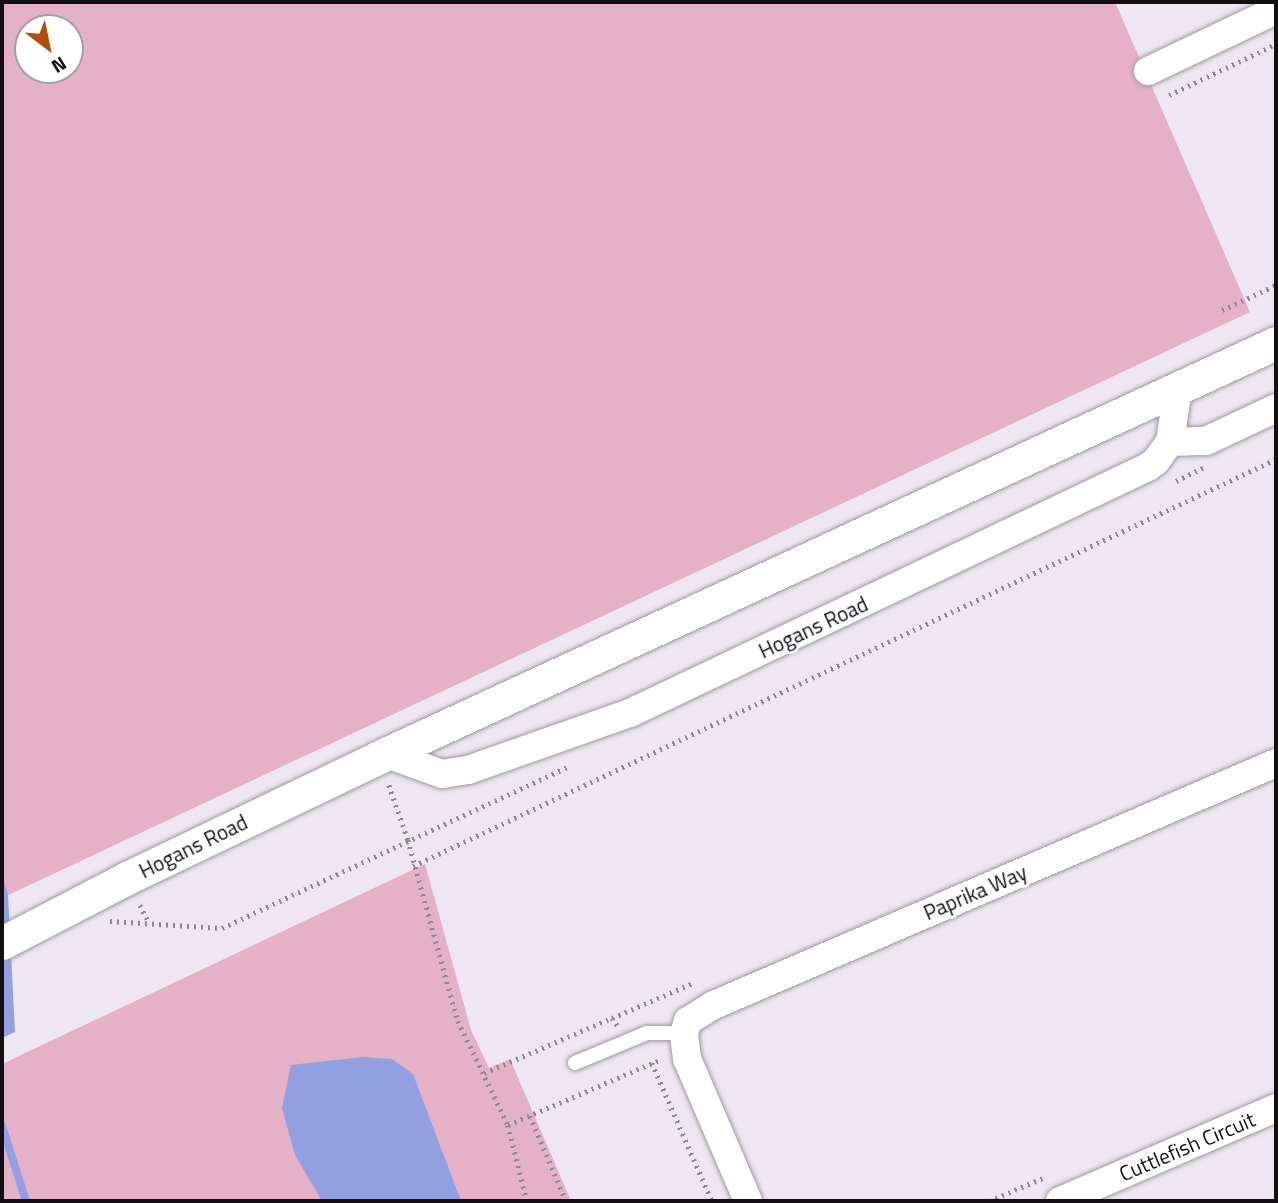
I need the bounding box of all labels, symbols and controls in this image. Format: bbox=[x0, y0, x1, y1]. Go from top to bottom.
north arrow bbox=[14, 14, 84, 84]
text: N bbox=[46, 50, 73, 81]
street label: Hogans Road bbox=[754, 591, 872, 663]
street label: Hogans Road bbox=[135, 809, 251, 883]
street label: Paprika Way bbox=[920, 859, 1030, 925]
street label: Cuttlefish Circuit bbox=[1115, 1106, 1259, 1186]

